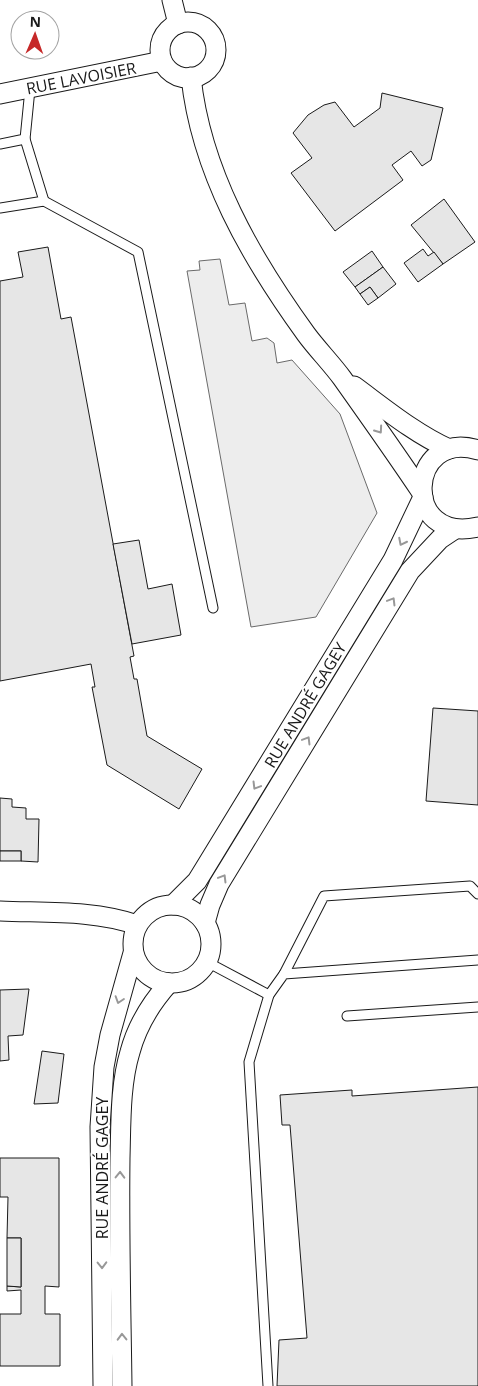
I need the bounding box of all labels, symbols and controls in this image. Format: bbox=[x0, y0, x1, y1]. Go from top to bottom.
north arrow bbox=[10, 10, 60, 60]
text: N bbox=[29, 12, 41, 31]
street label: RUE LAVOISIER bbox=[24, 57, 138, 99]
one-way arrow bbox=[373, 424, 382, 434]
one-way arrow bbox=[398, 536, 408, 545]
one-way arrow bbox=[386, 597, 396, 606]
street label: RUE ANDRÉ GAGEY bbox=[259, 638, 351, 772]
one-way arrow bbox=[301, 736, 311, 745]
one-way arrow bbox=[252, 780, 262, 789]
one-way arrow bbox=[216, 875, 226, 884]
one-way arrow bbox=[115, 995, 125, 1004]
street label: RUE ANDRÉ GAGEY bbox=[91, 1097, 113, 1239]
one-way arrow bbox=[115, 1171, 125, 1178]
one-way arrow bbox=[96, 1262, 107, 1270]
one-way arrow bbox=[117, 1333, 127, 1341]

